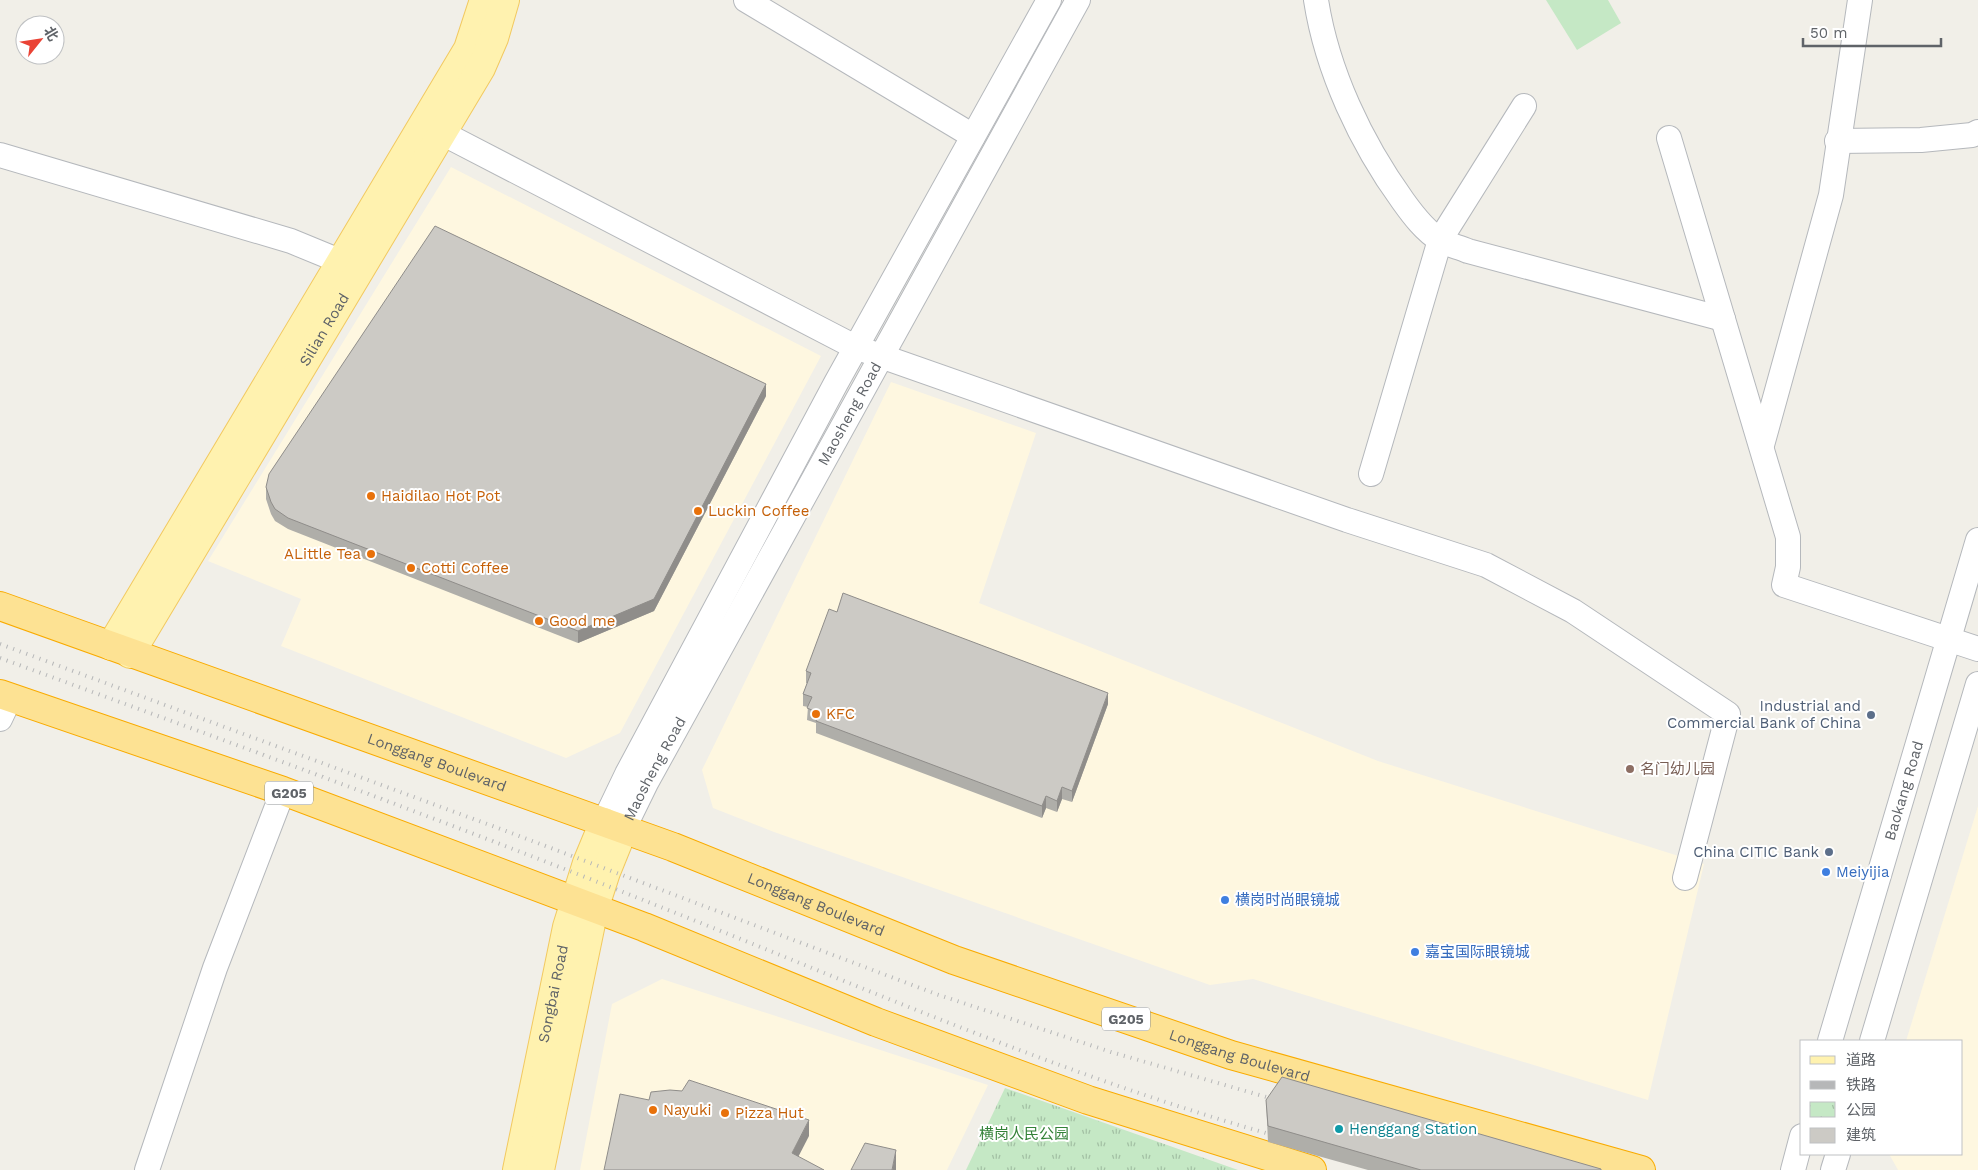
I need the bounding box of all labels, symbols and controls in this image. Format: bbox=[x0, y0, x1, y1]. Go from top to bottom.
north arrow bbox=[15, 15, 65, 65]
scale bar bbox=[1803, 15, 1940, 47]
text: 北 bbox=[41, 23, 62, 44]
text: 50 m bbox=[1810, 24, 1847, 42]
street label: Silian Road bbox=[296, 290, 353, 369]
street label: Maosheng Road bbox=[814, 359, 885, 469]
place label: Haidilao Hot Pot bbox=[381, 487, 501, 505]
marker: Haidilao Hot Pot bbox=[365, 490, 377, 502]
place label: Luckin Coffee bbox=[708, 502, 809, 520]
marker: Luckin Coffee bbox=[692, 505, 704, 517]
place label: ALittle Tea bbox=[284, 545, 362, 563]
marker: ALittle Tea bbox=[365, 548, 377, 560]
place label: Cotti Coffee bbox=[421, 559, 509, 577]
marker: Cotti Coffee bbox=[405, 562, 417, 574]
place label: Good me bbox=[549, 612, 615, 630]
marker: Good me bbox=[533, 615, 545, 627]
place label: Industrial and Commercial Bank of China bbox=[1667, 697, 1862, 732]
place label: KFC bbox=[826, 705, 855, 723]
marker: KFC bbox=[810, 708, 822, 720]
marker: Industrial and Commercial Bank of China bbox=[1865, 709, 1877, 721]
street label: Maosheng Road bbox=[620, 714, 690, 824]
street label: Longgang Boulevard bbox=[365, 729, 509, 796]
street label: Baokang Road bbox=[1881, 739, 1927, 843]
place label: 名门幼儿园 bbox=[1640, 760, 1715, 778]
marker: 名门幼儿园 bbox=[1624, 763, 1636, 775]
road number: G205 bbox=[265, 781, 313, 804]
place label: China CITIC Bank bbox=[1693, 843, 1819, 861]
marker: China CITIC Bank bbox=[1823, 846, 1835, 858]
place label: Meiyijia bbox=[1836, 863, 1890, 881]
marker: Meiyijia bbox=[1820, 866, 1832, 878]
street label: Longgang Boulevard bbox=[745, 869, 887, 940]
place label: 横岗时尚眼镜城 bbox=[1235, 891, 1340, 909]
marker: 横岗时尚眼镜城 bbox=[1219, 894, 1231, 906]
street label: Songbai Road bbox=[534, 943, 572, 1044]
place label: 嘉宝国际眼镜城 bbox=[1425, 943, 1530, 961]
marker: 嘉宝国际眼镜城 bbox=[1409, 946, 1421, 958]
road number: G205 bbox=[1102, 1008, 1150, 1030]
street label: Longgang Boulevard bbox=[1167, 1025, 1312, 1086]
legend bbox=[1800, 1040, 1963, 1155]
text: 道路 bbox=[1846, 1051, 1876, 1069]
text: 铁路 bbox=[1846, 1076, 1876, 1094]
place label: Nayuki bbox=[663, 1101, 711, 1119]
text: 公园 bbox=[1846, 1101, 1876, 1119]
marker: Nayuki bbox=[647, 1104, 659, 1116]
place label: Pizza Hut bbox=[735, 1104, 805, 1122]
marker: Pizza Hut bbox=[719, 1107, 731, 1119]
place label: Henggang Station bbox=[1349, 1120, 1477, 1138]
marker: Henggang Station bbox=[1333, 1123, 1345, 1135]
park label: 横岗人民公园 bbox=[979, 1125, 1069, 1143]
text: 建筑 bbox=[1846, 1126, 1876, 1144]

